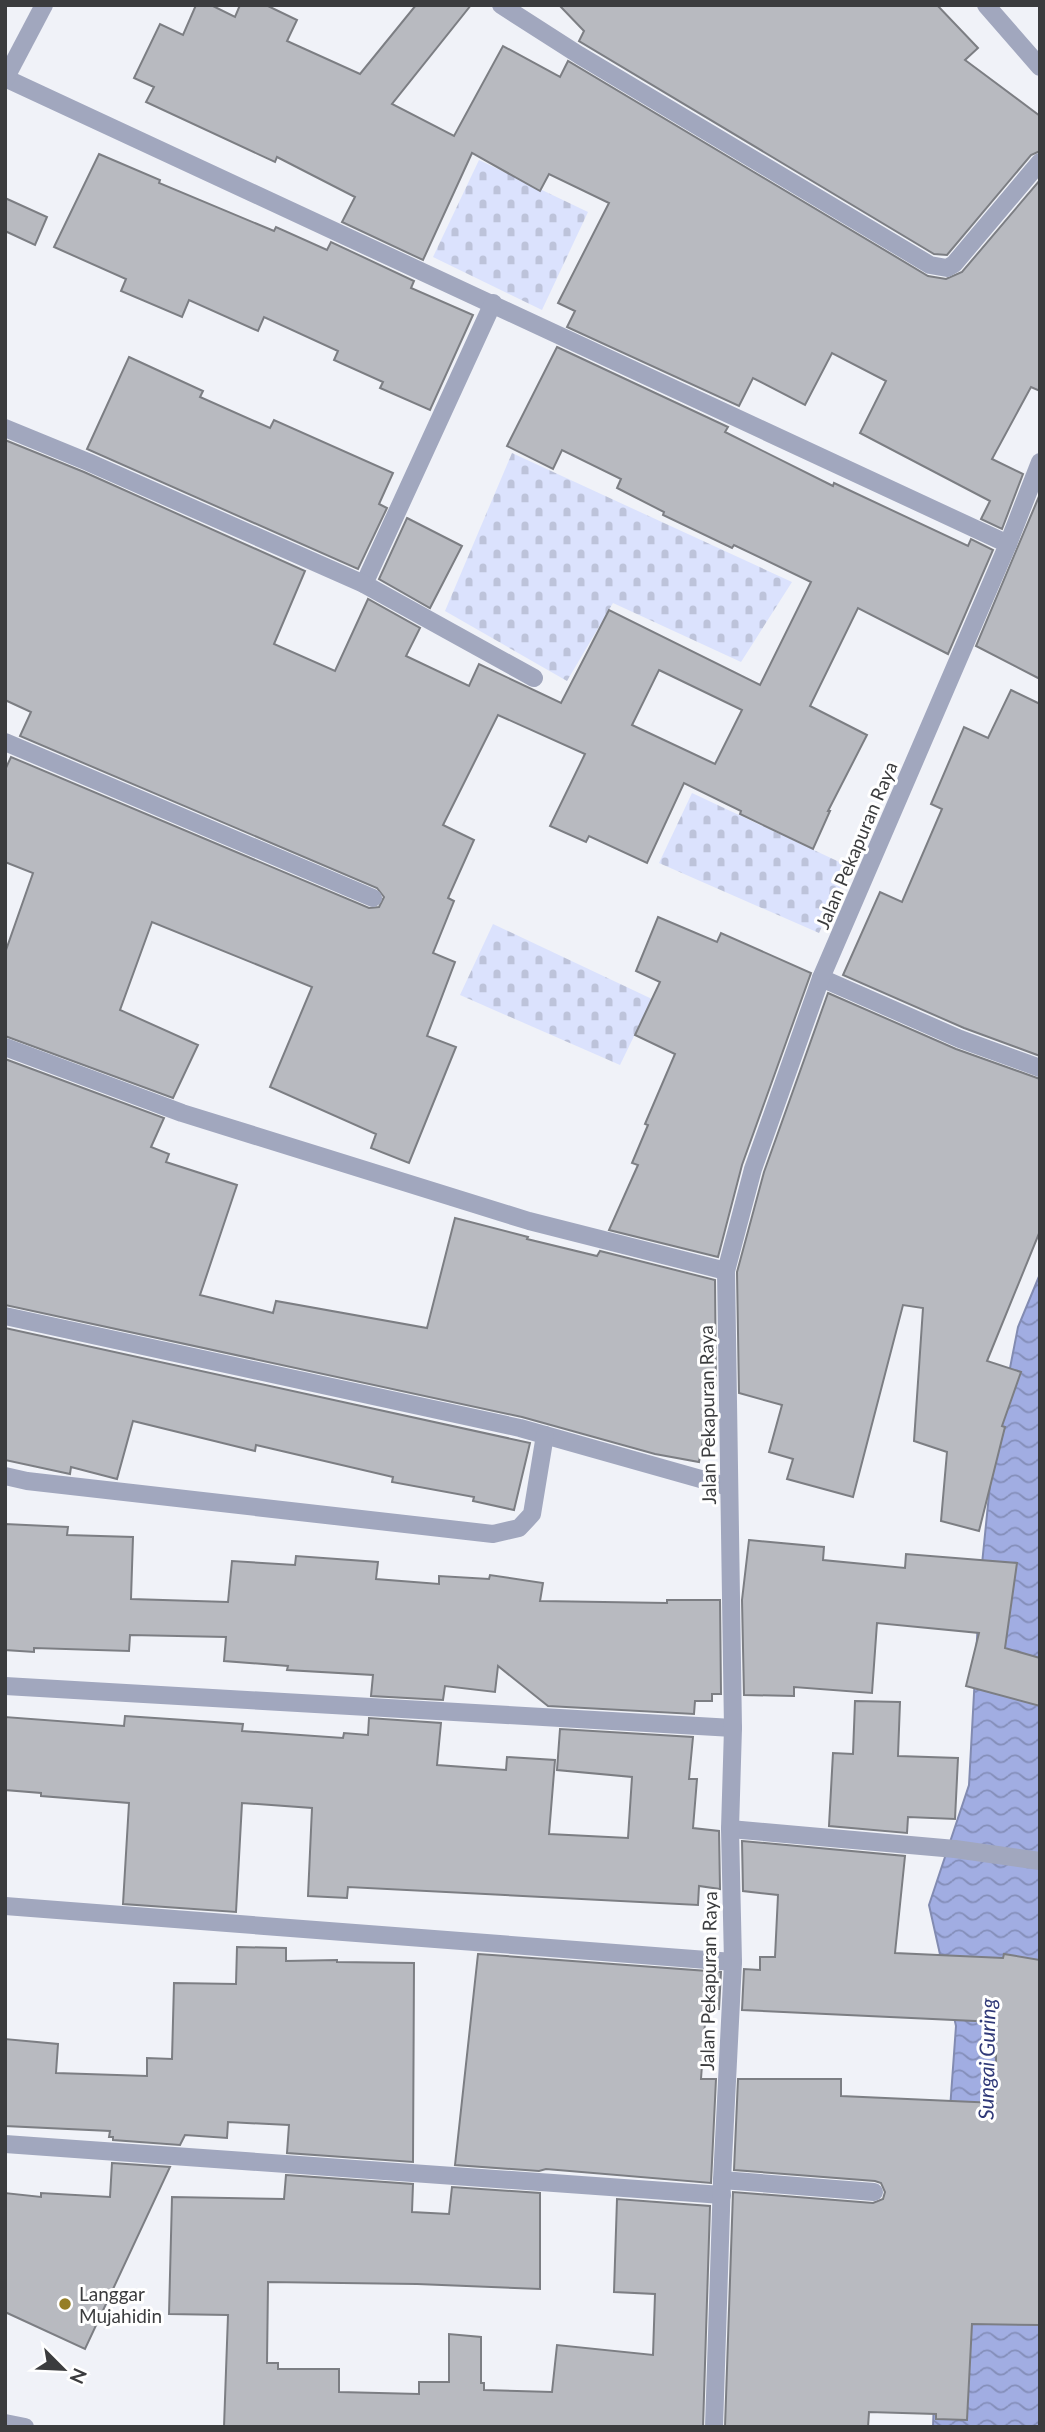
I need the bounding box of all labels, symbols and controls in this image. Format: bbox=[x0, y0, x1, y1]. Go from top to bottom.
street label: Jalan Pekapuran Raya bbox=[810, 758, 902, 932]
street label: Jalan Pekapuran Raya bbox=[694, 1325, 720, 1505]
street label: Jalan Pekapuran Raya bbox=[695, 1891, 721, 2071]
water label: Sungai Guring bbox=[972, 1997, 1000, 2120]
place label: Langgar Mujahidin bbox=[79, 2282, 162, 2327]
marker: Langgar Mujahidin bbox=[57, 2296, 73, 2312]
north arrow bbox=[28, 2334, 98, 2404]
text: N bbox=[66, 2365, 92, 2387]

